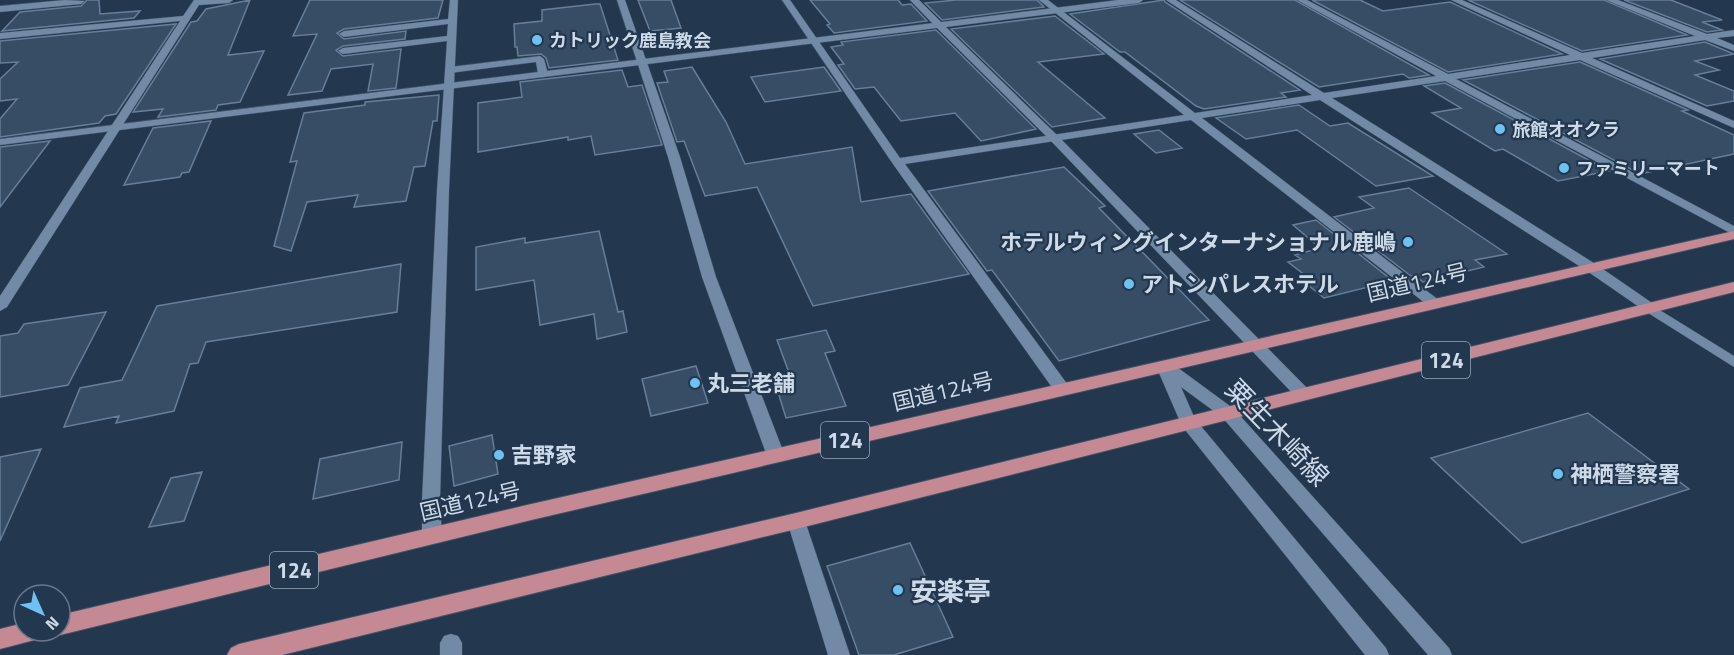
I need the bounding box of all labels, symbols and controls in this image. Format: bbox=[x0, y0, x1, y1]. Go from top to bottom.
place label: カトリック鹿島教会 bbox=[549, 27, 711, 54]
marker: カトリック鹿島教会 bbox=[530, 33, 544, 47]
place label: 旅館オオクラ bbox=[1512, 116, 1620, 143]
marker: 旅館オオクラ bbox=[1493, 122, 1507, 136]
place label: ファミリーマート bbox=[1576, 155, 1720, 182]
marker: ファミリーマート bbox=[1557, 161, 1571, 175]
place label: ホテルウィングインターナショナル鹿嶋 bbox=[1000, 225, 1396, 259]
marker: ホテルウィングインターナショナル鹿嶋 bbox=[1401, 235, 1415, 249]
street label: 国道124号 bbox=[1363, 254, 1471, 310]
place label: アトンパレスホテル bbox=[1141, 267, 1339, 301]
marker: アトンパレスホテル bbox=[1122, 277, 1136, 291]
road number: 124 bbox=[1422, 342, 1470, 378]
street label: 国道124号 bbox=[889, 363, 997, 419]
place label: 丸三老舗 bbox=[707, 366, 795, 400]
street label: 粟生木崎線 bbox=[1216, 369, 1340, 495]
marker: 丸三老舗 bbox=[688, 376, 702, 390]
road number: 124 bbox=[821, 422, 869, 458]
place label: 吉野家 bbox=[511, 438, 577, 472]
marker: 吉野家 bbox=[492, 448, 506, 462]
place label: 神栖警察署 bbox=[1570, 457, 1680, 491]
marker: 神栖警察署 bbox=[1551, 467, 1565, 481]
street label: 国道124号 bbox=[416, 473, 524, 529]
road number: 124 bbox=[270, 552, 318, 588]
place label: 安楽亭 bbox=[910, 570, 991, 611]
north arrow bbox=[12, 583, 72, 643]
marker: 安楽亭 bbox=[891, 583, 905, 597]
text: N bbox=[40, 611, 65, 636]

